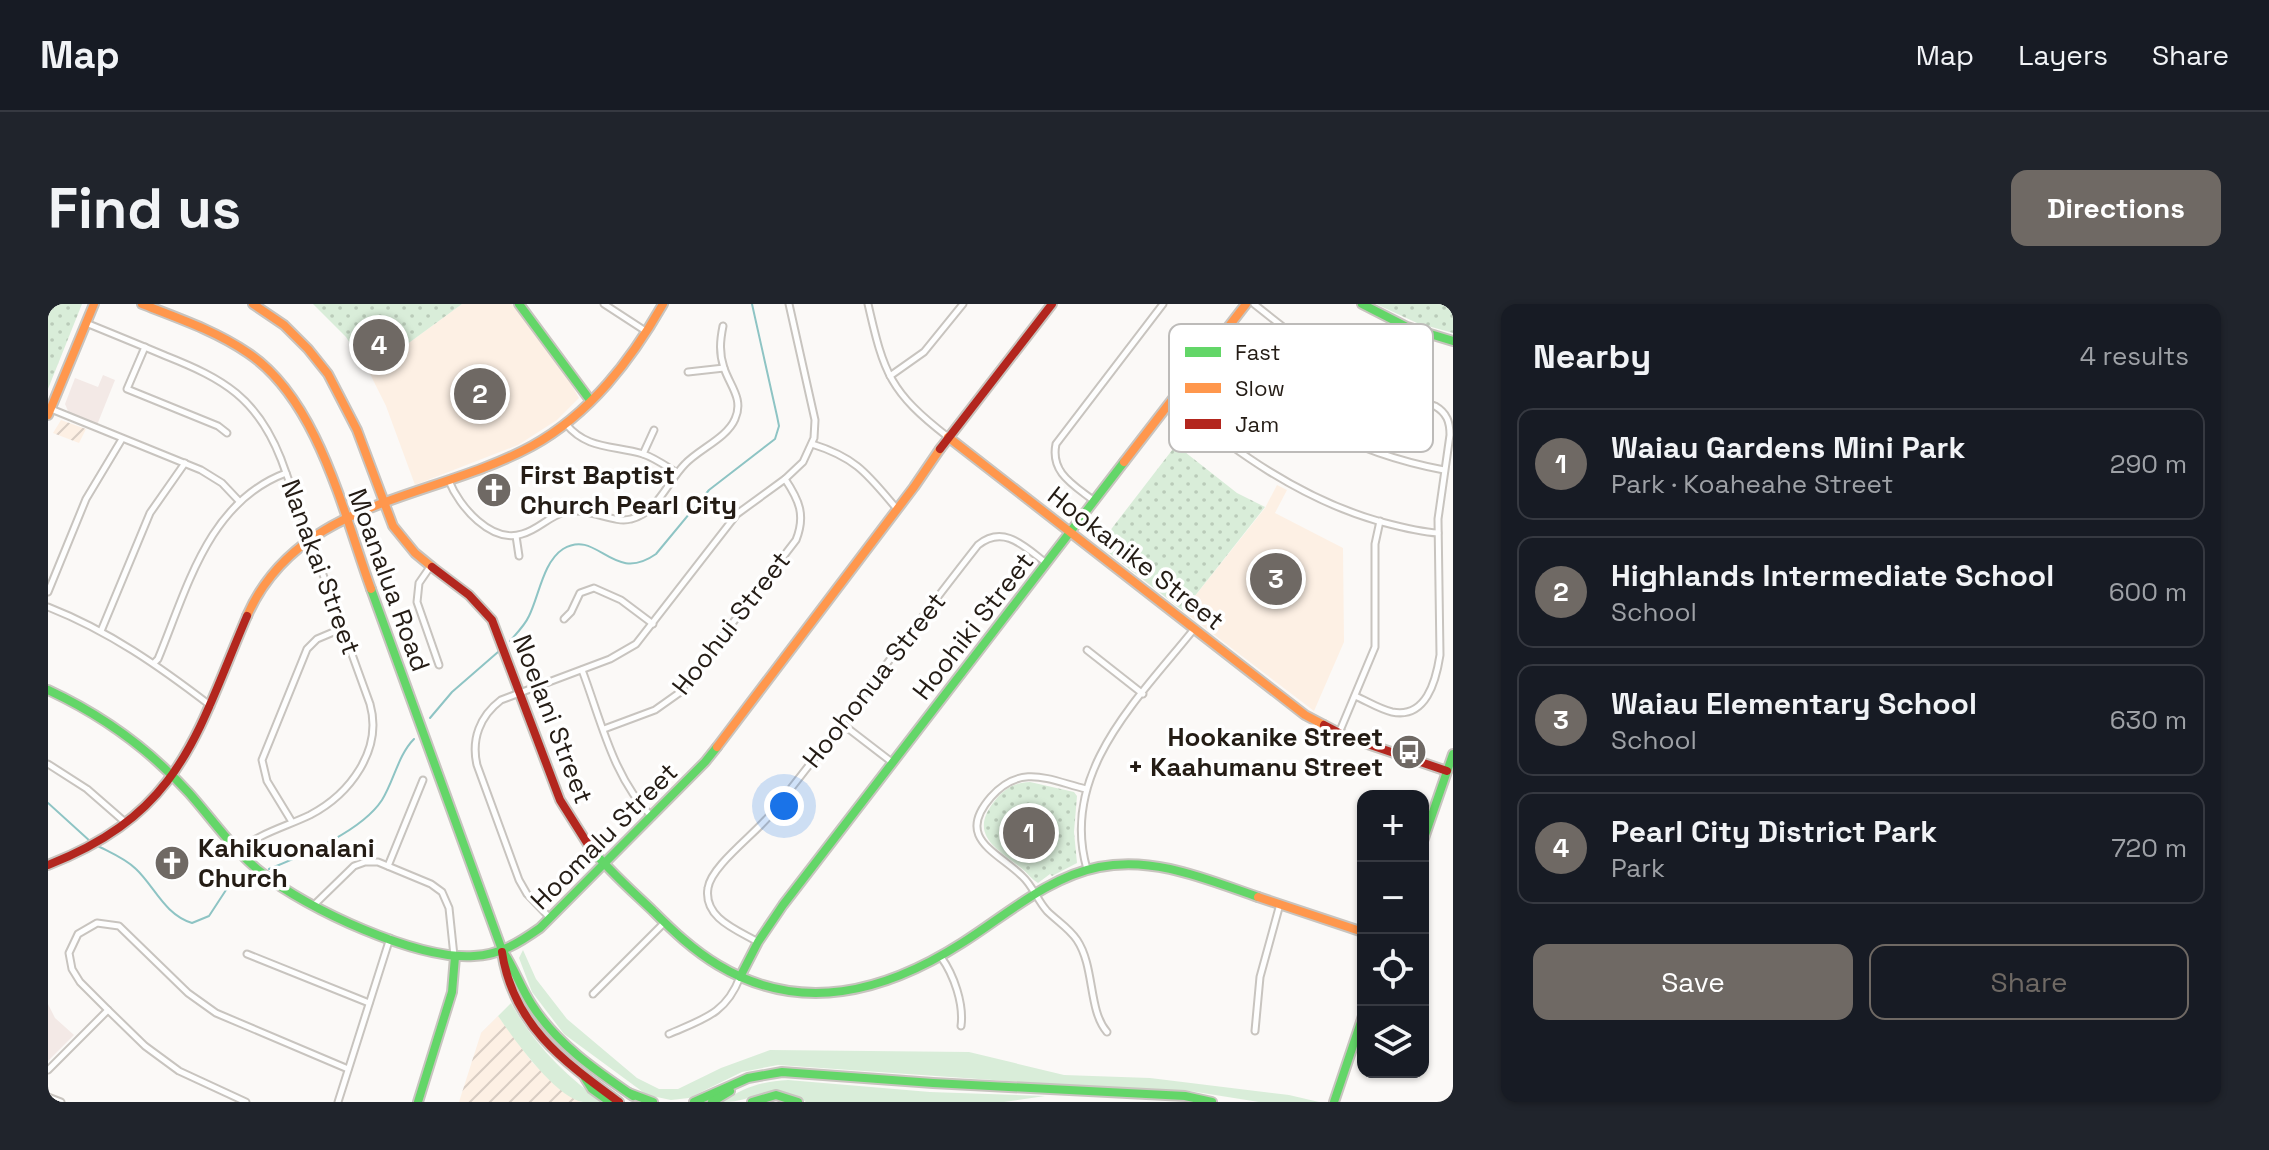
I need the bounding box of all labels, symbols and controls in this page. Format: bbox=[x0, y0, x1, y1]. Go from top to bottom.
text: Map bbox=[40, 31, 120, 79]
text: Map bbox=[1916, 37, 1974, 73]
text: Layers bbox=[2018, 37, 2108, 73]
text: Share bbox=[2152, 37, 2229, 73]
button: Directions bbox=[2011, 170, 2221, 246]
text: Find us bbox=[48, 173, 241, 244]
pin: 4 bbox=[353, 315, 405, 375]
legend bbox=[1169, 324, 1433, 452]
text: Nearby bbox=[1533, 335, 1651, 378]
text: Fast bbox=[1235, 338, 1281, 366]
text: 4 results bbox=[2080, 339, 2189, 373]
pin: 2 bbox=[454, 364, 506, 424]
text: Slow bbox=[1235, 374, 1285, 402]
text: Jam bbox=[1235, 410, 1279, 438]
text: Waiau Gardens Mini Park bbox=[1611, 428, 1965, 467]
text: 1 bbox=[1555, 447, 1567, 481]
text: 290 m bbox=[2110, 447, 2187, 481]
place label: First Baptist Church Pearl City bbox=[520, 458, 737, 522]
text: Park · Koaheahe Street bbox=[1611, 467, 1893, 501]
church icon: First Baptist Church Pearl City bbox=[475, 471, 513, 509]
street label: Nanakai Street bbox=[274, 475, 368, 659]
street label: Hookanike Street bbox=[1041, 478, 1231, 638]
street label: Moanalua Road bbox=[340, 484, 438, 676]
street label: Hoohui Street bbox=[664, 544, 798, 702]
street label: Hoohiki Street bbox=[905, 545, 1041, 707]
pin: 3 bbox=[1250, 549, 1302, 609]
text: Highlands Intermediate School bbox=[1611, 556, 2054, 595]
text: 2 bbox=[1553, 575, 1569, 609]
text: 600 m bbox=[2109, 575, 2187, 609]
street label: Hoohonua Street bbox=[795, 585, 953, 775]
text: School bbox=[1611, 595, 1697, 629]
street label: Noelani Street bbox=[505, 630, 601, 808]
text: Waiau Elementary School bbox=[1611, 684, 1977, 723]
text: 3 bbox=[1553, 703, 1569, 737]
text: 630 m bbox=[2110, 703, 2187, 737]
place label: Hookanike Street + Kaahumanu Street bbox=[1128, 720, 1383, 784]
text: School bbox=[1611, 723, 1697, 757]
bus stop icon: Hookanike Street + Kaahumanu Street bbox=[1390, 733, 1428, 771]
street label: Hoomalu Street bbox=[523, 755, 685, 917]
your location bbox=[764, 786, 804, 826]
map controls bbox=[1357, 790, 1429, 1078]
button: + bbox=[1357, 790, 1429, 862]
pin: 1 bbox=[1003, 803, 1055, 863]
text: Pearl City District Park bbox=[1611, 812, 1937, 851]
place label: Kahikuonalani Church bbox=[198, 831, 375, 895]
text: 4 bbox=[1553, 831, 1569, 865]
text: 720 m bbox=[2111, 831, 2187, 865]
church icon: Kahikuonalani Church bbox=[153, 844, 191, 882]
text: Park bbox=[1611, 851, 1665, 885]
button: − bbox=[1357, 862, 1429, 934]
button: locate bbox=[1357, 934, 1429, 1006]
button: Save bbox=[1533, 944, 1853, 1020]
button: Share bbox=[1869, 944, 2189, 1020]
button: layers bbox=[1357, 1006, 1429, 1078]

